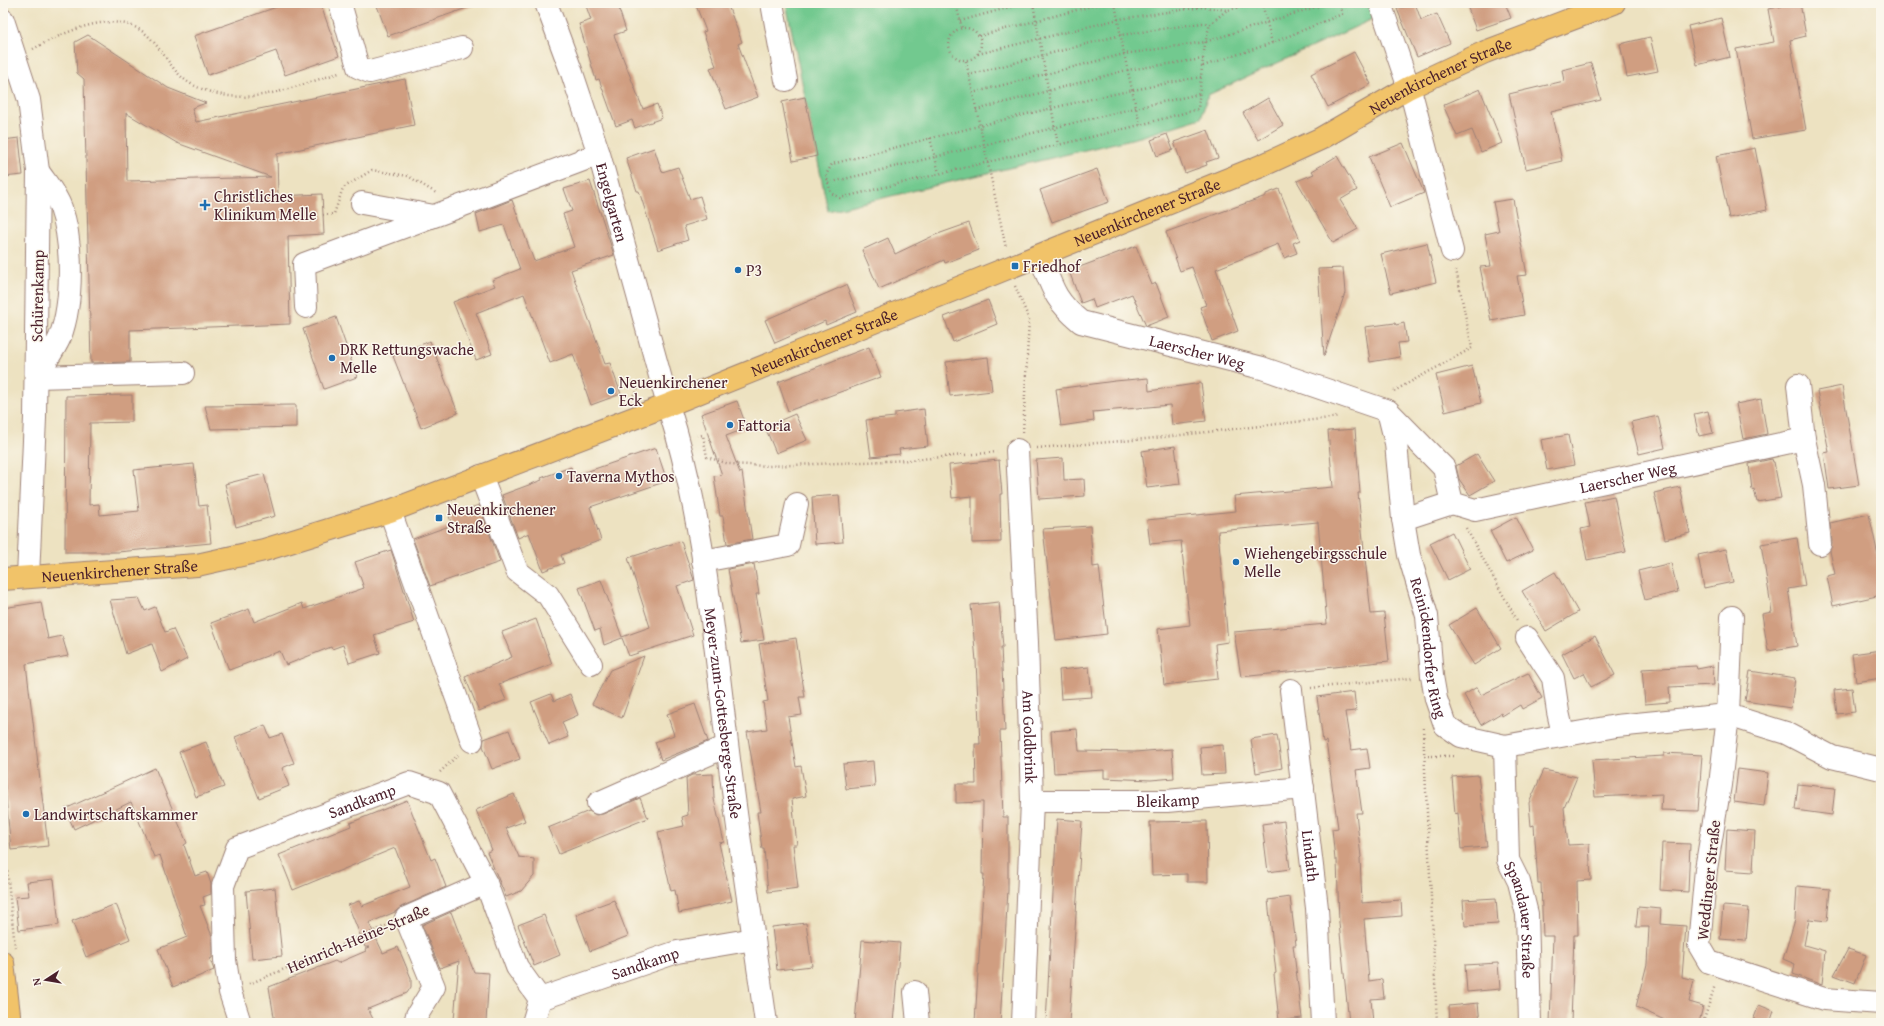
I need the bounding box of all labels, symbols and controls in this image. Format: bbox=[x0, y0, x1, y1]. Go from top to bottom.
street label: Neuenkirchener Straße bbox=[1364, 31, 1515, 120]
street label: Engelgarten bbox=[590, 160, 635, 245]
street label: Neuenkirchener Straße bbox=[1070, 172, 1224, 252]
place label: Christliches Klinikum Melle bbox=[214, 184, 316, 226]
marker: Christliches Klinikum Melle bbox=[199, 199, 211, 211]
street label: Schürenkamp bbox=[24, 249, 50, 342]
place label: Friedhof bbox=[1023, 254, 1082, 278]
place label: P3 bbox=[746, 258, 762, 282]
marker: Friedhof bbox=[1010, 261, 1020, 271]
marker: P3 bbox=[733, 265, 743, 275]
street label: Neuenkirchener Straße bbox=[747, 302, 901, 382]
street label: Laerscher Weg bbox=[1147, 328, 1248, 375]
place label: DRK Rettungswache Melle bbox=[340, 337, 474, 379]
marker: DRK Rettungswache Melle bbox=[327, 353, 337, 363]
place label: Neuenkirchener Eck bbox=[619, 370, 728, 412]
marker: Neuenkirchener Eck bbox=[606, 386, 616, 396]
place label: Fattoria bbox=[738, 413, 791, 437]
marker: Fattoria bbox=[725, 420, 735, 430]
street label: Laerscher Weg bbox=[1577, 455, 1678, 499]
place label: Taverna Mythos bbox=[567, 464, 675, 488]
marker: Taverna Mythos bbox=[554, 471, 564, 481]
place label: Neuenkirchener Straße bbox=[447, 497, 556, 539]
marker: Neuenkirchener Straße bbox=[434, 513, 444, 523]
place label: Wiehengebirgsschule Melle bbox=[1244, 541, 1387, 583]
street label: Neuenkirchener Straße bbox=[41, 553, 199, 588]
marker: Wiehengebirgsschule Melle bbox=[1231, 557, 1241, 567]
street label: Reinickendorfer Ring bbox=[1404, 574, 1454, 721]
street label: Meyer-zum-Gottesberge-Straße bbox=[699, 606, 749, 820]
street label: Am Goldbrink bbox=[1017, 690, 1043, 785]
street label: Sandkamp bbox=[325, 777, 399, 824]
street label: Bleikamp bbox=[1137, 786, 1201, 813]
place label: Landwirtschaftskammer bbox=[34, 802, 198, 826]
marker: Landwirtschaftskammer bbox=[21, 809, 31, 819]
street label: Weddinger Straße bbox=[1690, 819, 1726, 941]
street label: Lindath bbox=[1296, 829, 1326, 883]
street label: Spandauer Straße bbox=[1498, 856, 1541, 979]
street label: Heinrich-Heine-Straße bbox=[283, 897, 433, 979]
street label: Sandkamp bbox=[608, 940, 682, 986]
north arrow bbox=[26, 960, 66, 1000]
text: N bbox=[27, 976, 45, 987]

